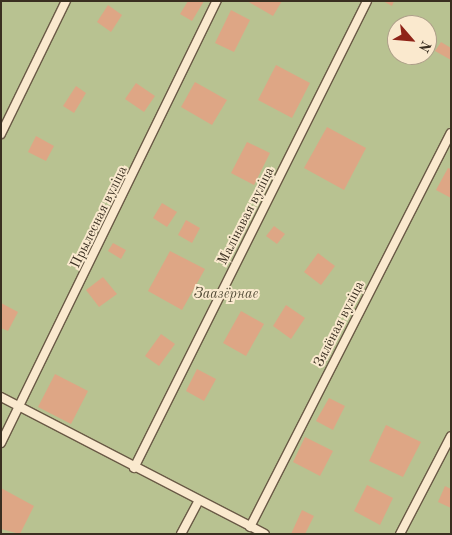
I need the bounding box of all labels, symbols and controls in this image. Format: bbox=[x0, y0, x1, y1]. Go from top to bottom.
north arrow bbox=[387, 15, 437, 65]
text: N bbox=[416, 38, 433, 54]
street label: Прылесная вуліца bbox=[67, 163, 131, 271]
street label: Малінавая вуліца bbox=[214, 164, 278, 268]
street label: Зялёная вуліца bbox=[310, 278, 368, 370]
park label: Заазёрнае bbox=[194, 286, 258, 302]

